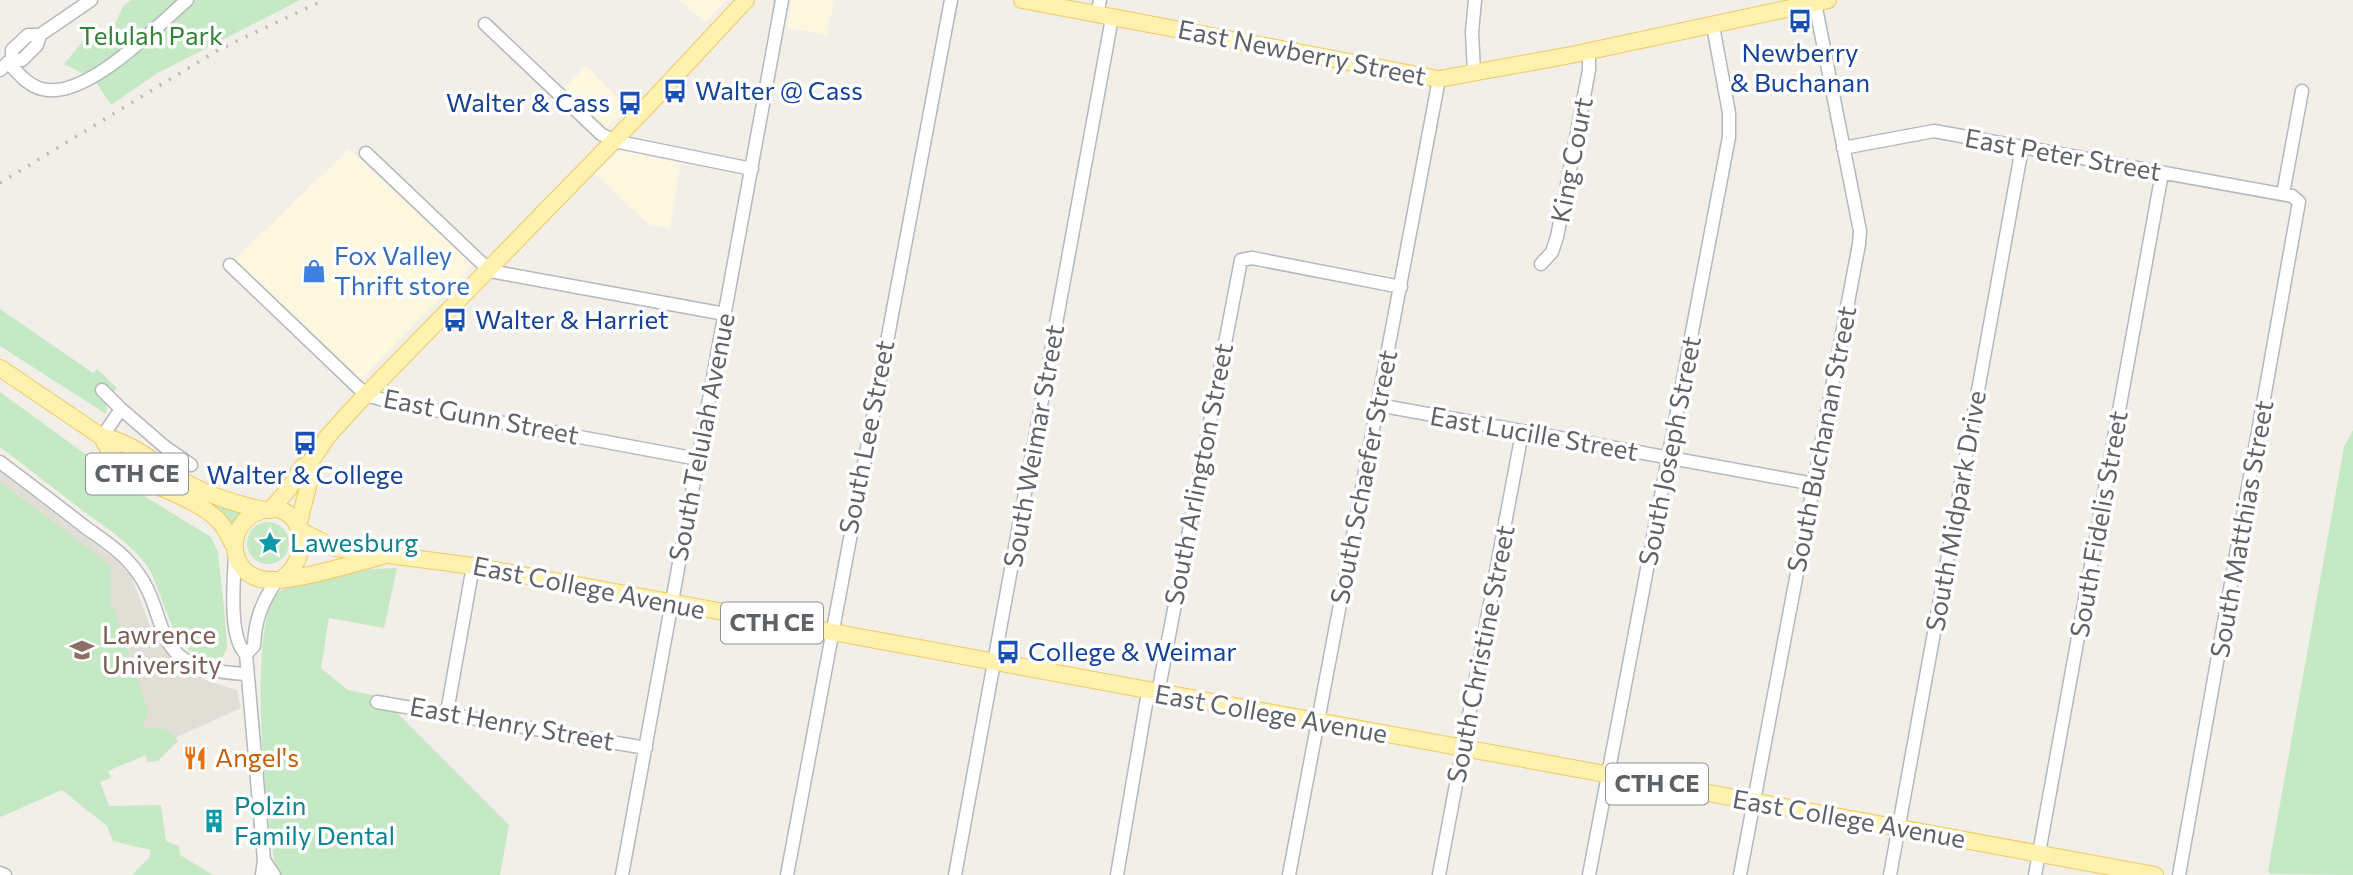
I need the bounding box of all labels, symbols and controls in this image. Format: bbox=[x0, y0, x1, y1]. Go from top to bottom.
bus stop icon: Newberry & Buchanan bbox=[1786, 7, 1814, 35]
street label: East Newberry Street bbox=[1176, 12, 1429, 91]
park label: Telulah Park bbox=[79, 19, 223, 50]
place label: Newberry & Buchanan bbox=[1730, 36, 1870, 97]
place label: Walter @ Cass bbox=[695, 74, 863, 105]
bus stop icon: Walter @ Cass bbox=[661, 77, 689, 105]
place label: Walter & Cass bbox=[446, 86, 610, 117]
bus stop icon: Walter & Cass bbox=[616, 89, 644, 117]
street label: King Court bbox=[1543, 94, 1598, 225]
street label: East Peter Street bbox=[1963, 121, 2164, 186]
place label: Fox Valley Thrift store bbox=[334, 239, 470, 300]
shop icon: Fox Valley Thrift store bbox=[300, 257, 328, 285]
place label: Walter & Harriet bbox=[475, 303, 669, 334]
street label: South Buchanan Street bbox=[1780, 303, 1862, 574]
bus stop icon: Walter & Harriet bbox=[441, 306, 469, 334]
street label: South Telulah Avenue bbox=[661, 310, 740, 563]
street label: South Weimar Street bbox=[996, 322, 1069, 570]
street label: South Joseph Street bbox=[1631, 333, 1706, 568]
street label: South Lee Street bbox=[832, 337, 900, 536]
street label: South Arlington Street bbox=[1157, 340, 1238, 607]
street label: South Schaefer Street bbox=[1323, 347, 1402, 606]
street label: East Gunn Street bbox=[381, 381, 582, 450]
street label: South Midpark Drive bbox=[1918, 388, 1991, 633]
street label: South Matthias Street bbox=[2203, 398, 2278, 660]
street label: East Lucille Street bbox=[1428, 399, 1641, 466]
street label: South Fidelis Street bbox=[2062, 408, 2133, 640]
bus stop icon: Walter & College bbox=[291, 429, 319, 457]
road number: CTH CE bbox=[86, 453, 188, 494]
place label: Walter & College bbox=[207, 458, 403, 489]
street label: South Christine Street bbox=[1439, 522, 1520, 785]
place label: Lawesburg bbox=[290, 526, 418, 557]
place icon: Lawesburg bbox=[256, 529, 284, 557]
street label: East College Avenue bbox=[471, 549, 708, 624]
road number: CTH CE bbox=[721, 602, 823, 644]
place label: Lawrence University bbox=[102, 618, 222, 679]
place label: College & Weimar bbox=[1028, 635, 1237, 666]
school or university icon: Lawrence University bbox=[68, 636, 96, 664]
bus stop icon: College & Weimar bbox=[994, 638, 1022, 666]
street label: East College Avenue bbox=[1152, 677, 1390, 748]
street label: East Henry Street bbox=[408, 689, 617, 756]
place label: Angel's bbox=[215, 741, 299, 772]
restaurant icon: Angel's bbox=[181, 744, 209, 772]
road number: CTH CE bbox=[1606, 764, 1708, 804]
street label: East College Avenue bbox=[1730, 782, 1968, 853]
place label: Polzin Family Dental bbox=[234, 789, 395, 850]
building icon: Polzin Family Dental bbox=[200, 807, 228, 835]

